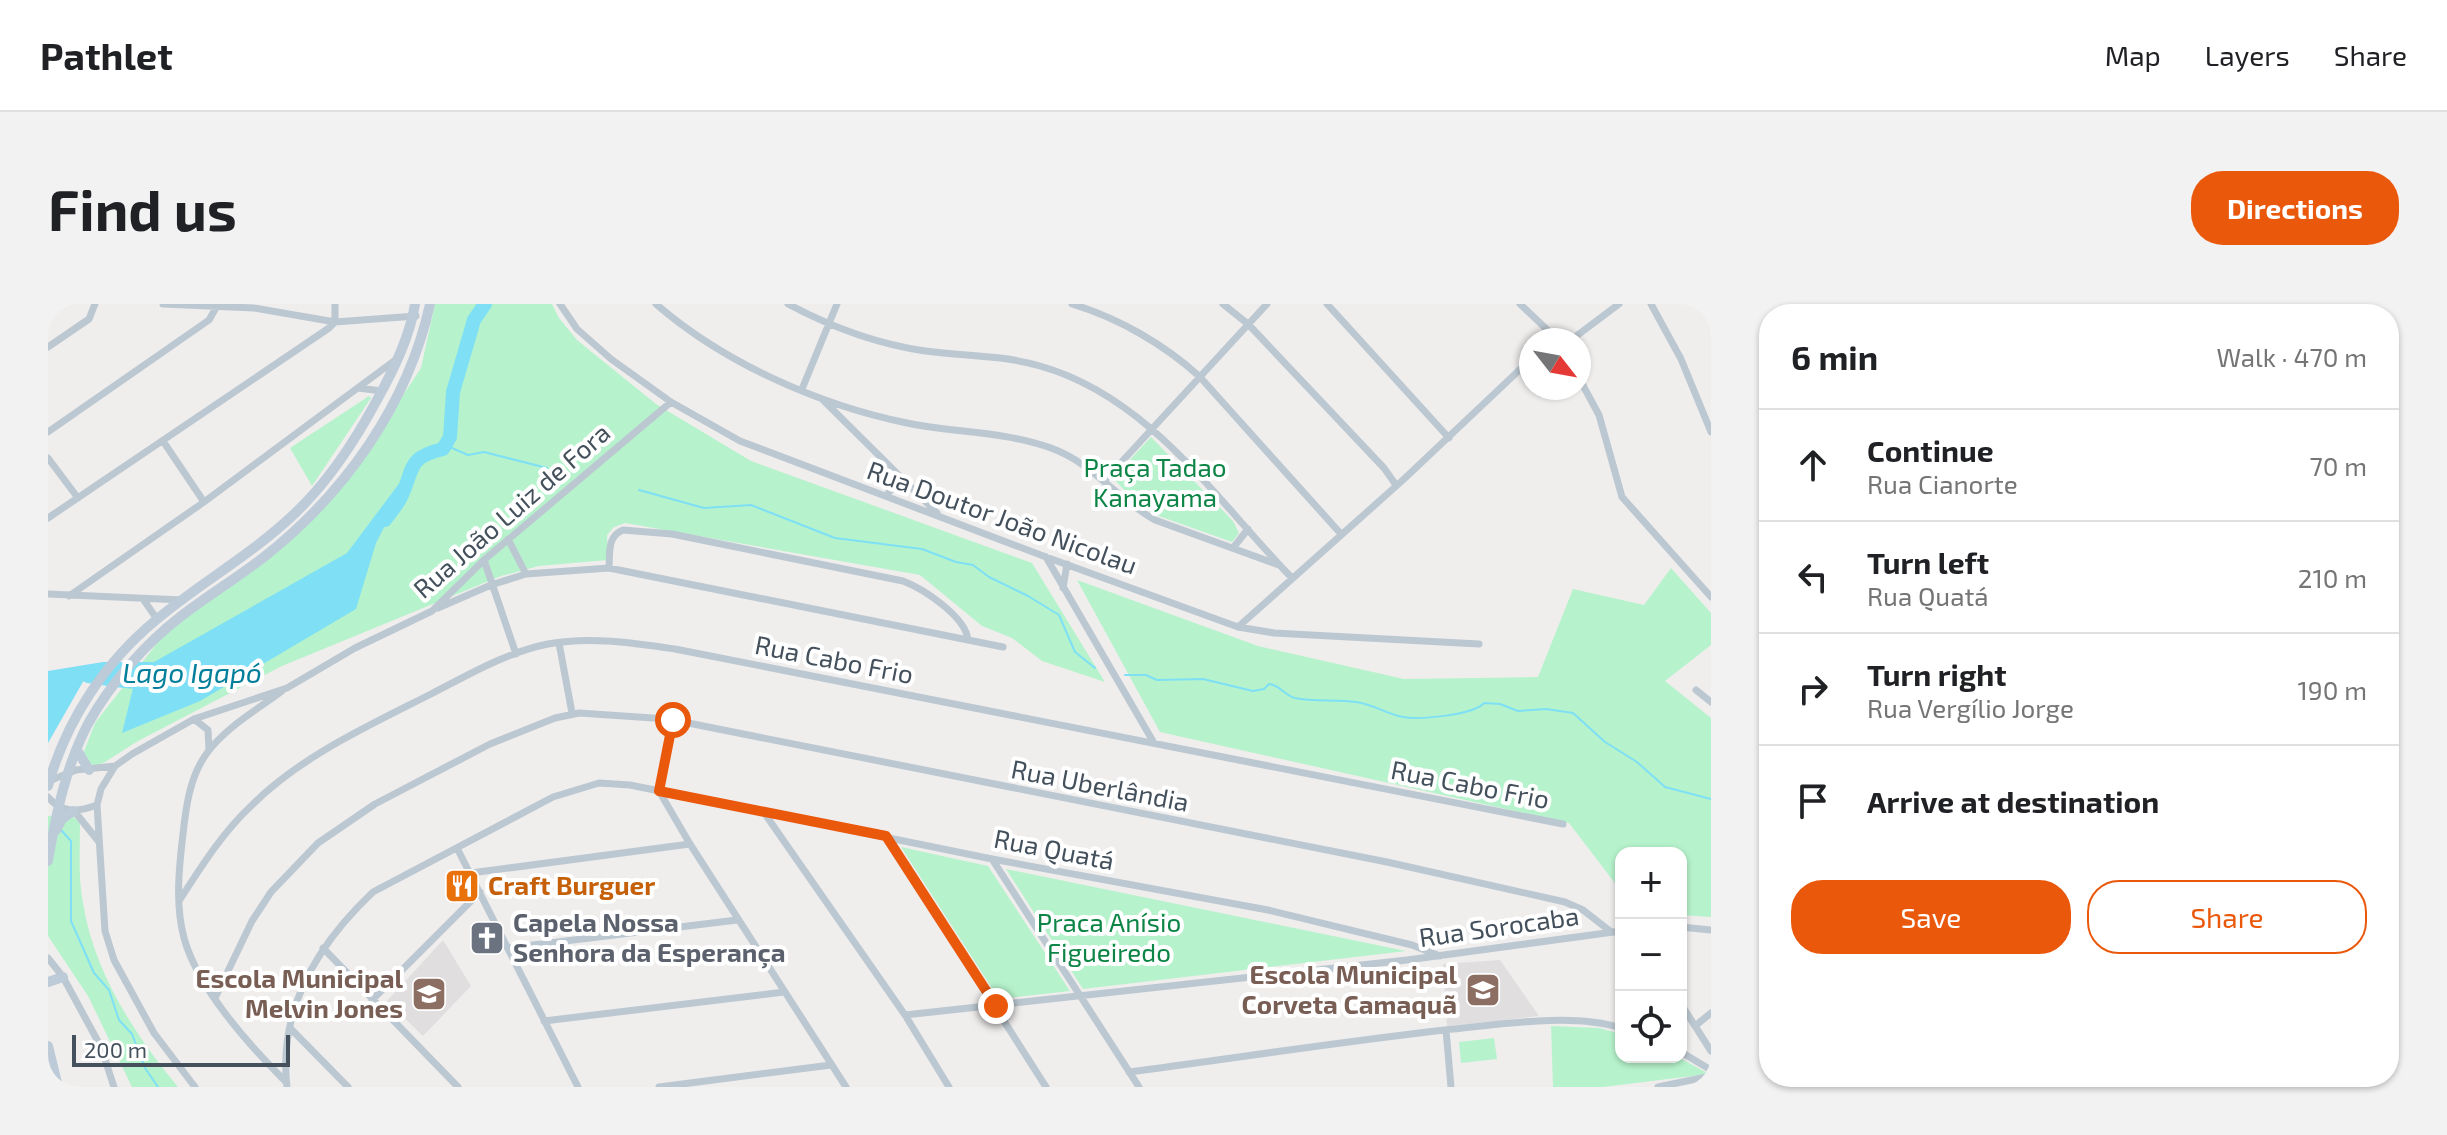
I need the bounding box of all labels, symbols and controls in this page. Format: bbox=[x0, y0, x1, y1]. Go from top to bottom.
text: Pathlet bbox=[40, 32, 173, 78]
text: Map bbox=[2105, 38, 2161, 72]
text: Layers bbox=[2205, 38, 2290, 72]
text: Share bbox=[2334, 38, 2407, 72]
button: Directions bbox=[2191, 171, 2399, 245]
text: Find us bbox=[48, 175, 237, 242]
north arrow bbox=[1519, 328, 1591, 400]
text: 6 min bbox=[1791, 336, 1878, 377]
text: Walk · 470 m bbox=[2216, 341, 2367, 372]
street label: Rua João Luiz de Fora bbox=[406, 416, 616, 604]
text: Continue bbox=[1867, 432, 1994, 468]
icon: ahead bbox=[1791, 443, 1835, 487]
text: 70 m bbox=[2309, 450, 2367, 481]
park label: Praça Tadao Kanayama bbox=[1083, 451, 1227, 512]
street label: Rua Doutor João Nicolau bbox=[863, 453, 1142, 580]
text: Rua Cianorte bbox=[1867, 468, 2018, 499]
text: Turn left bbox=[1867, 544, 1989, 580]
icon: left bbox=[1791, 555, 1835, 599]
text: 210 m bbox=[2298, 562, 2367, 593]
text: Rua Quatá bbox=[1867, 580, 1989, 611]
street label: Rua Cabo Frio bbox=[752, 628, 916, 689]
water label: Lago Igapó bbox=[122, 655, 262, 689]
text: Turn right bbox=[1867, 656, 2007, 692]
icon: right bbox=[1791, 667, 1835, 711]
text: 190 m bbox=[2298, 674, 2367, 705]
text: Rua Vergílio Jorge bbox=[1867, 692, 2074, 723]
route start bbox=[655, 702, 691, 738]
street label: Rua Uberlândia bbox=[1009, 752, 1192, 817]
street label: Rua Cabo Frio bbox=[1388, 753, 1552, 814]
icon: arrive bbox=[1791, 779, 1835, 823]
text: Arrive at destination bbox=[1867, 783, 2159, 819]
street label: Rua Quatá bbox=[992, 822, 1117, 875]
map controls bbox=[1615, 847, 1687, 1063]
button: + bbox=[1615, 847, 1687, 919]
restaurant icon: Craft Burguer bbox=[443, 867, 481, 905]
place label: Craft Burguer bbox=[488, 869, 655, 900]
button: Save bbox=[1791, 880, 2071, 954]
button: Share bbox=[2087, 880, 2367, 954]
street label: Rua Sorocaba bbox=[1417, 899, 1581, 952]
place label: Capela Nossa Senhora da Esperança bbox=[513, 906, 786, 969]
park label: Praca Anísio Figueiredo bbox=[1037, 906, 1181, 967]
church icon: Capela Nossa Senhora da Esperança bbox=[468, 919, 506, 957]
button: − bbox=[1615, 919, 1687, 991]
place label: Escola Municipal Corveta Camaquã bbox=[1242, 958, 1457, 1019]
place label: Escola Municipal Melvin Jones bbox=[195, 962, 403, 1023]
school or university icon: Escola Municipal Corveta Camaquã bbox=[1464, 971, 1502, 1009]
school or university icon: Escola Municipal Melvin Jones bbox=[410, 975, 448, 1013]
route end bbox=[978, 988, 1014, 1024]
button: locate bbox=[1615, 991, 1687, 1063]
scale bar bbox=[72, 1031, 290, 1067]
text: 200 m bbox=[84, 1036, 147, 1062]

